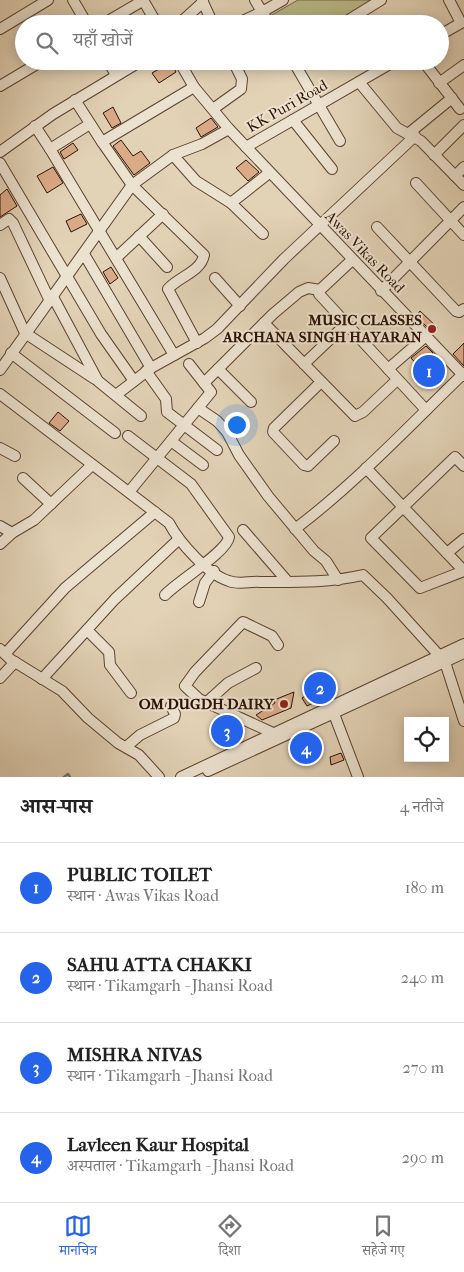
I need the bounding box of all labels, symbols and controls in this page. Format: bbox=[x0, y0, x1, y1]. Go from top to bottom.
search box bbox=[15, 15, 449, 70]
icon: search bbox=[33, 29, 61, 57]
text: यहाँ खोजें bbox=[73, 29, 133, 51]
street label: KK Puri Road bbox=[244, 75, 331, 136]
street label: Awas Vikas Road bbox=[321, 207, 409, 297]
place label: MUSIC CLASSES ARCHANA SINGH HAYARAN bbox=[222, 311, 423, 346]
marker: MUSIC CLASSES ARCHANA SINGH HAYARAN bbox=[426, 323, 438, 335]
pin: 1 bbox=[413, 352, 445, 390]
your location bbox=[224, 412, 250, 438]
pin: 2 bbox=[304, 669, 336, 707]
place label: OM DUGDH DAIRY bbox=[139, 695, 275, 713]
marker: OM DUGDH DAIRY bbox=[278, 698, 290, 710]
pin: 3 bbox=[211, 712, 243, 750]
map controls bbox=[404, 717, 449, 762]
button: locate bbox=[404, 717, 449, 762]
pin: 4 bbox=[290, 729, 322, 767]
text: आस-पास bbox=[20, 794, 92, 818]
text: 4 नतीजे bbox=[400, 797, 444, 816]
text: PUBLIC TOILET bbox=[67, 864, 212, 886]
text: 1 bbox=[33, 878, 39, 897]
text: 180 m bbox=[405, 878, 444, 897]
text: स्थान · Awas Vikas Road bbox=[67, 886, 219, 905]
text: SAHU ATTA CHAKKI bbox=[67, 954, 252, 976]
text: 2 bbox=[32, 968, 40, 987]
text: 240 m bbox=[401, 968, 444, 987]
text: स्थान · Tikamgarh - Jhansi Road bbox=[67, 976, 273, 995]
text: MISHRA NIVAS bbox=[67, 1044, 202, 1066]
text: 3 bbox=[33, 1058, 39, 1077]
text: 270 m bbox=[403, 1058, 444, 1077]
text: स्थान · Tikamgarh - Jhansi Road bbox=[67, 1066, 273, 1085]
text: Lavleen Kaur Hospital bbox=[67, 1134, 249, 1156]
text: 4 bbox=[31, 1148, 41, 1167]
text: 290 m bbox=[402, 1148, 444, 1167]
text: अस्पताल · Tikamgarh - Jhansi Road bbox=[67, 1156, 294, 1175]
tab: मानचित्र bbox=[59, 1212, 97, 1264]
tab: दिशा bbox=[216, 1212, 244, 1264]
tab: सहेजे गए bbox=[362, 1212, 405, 1264]

